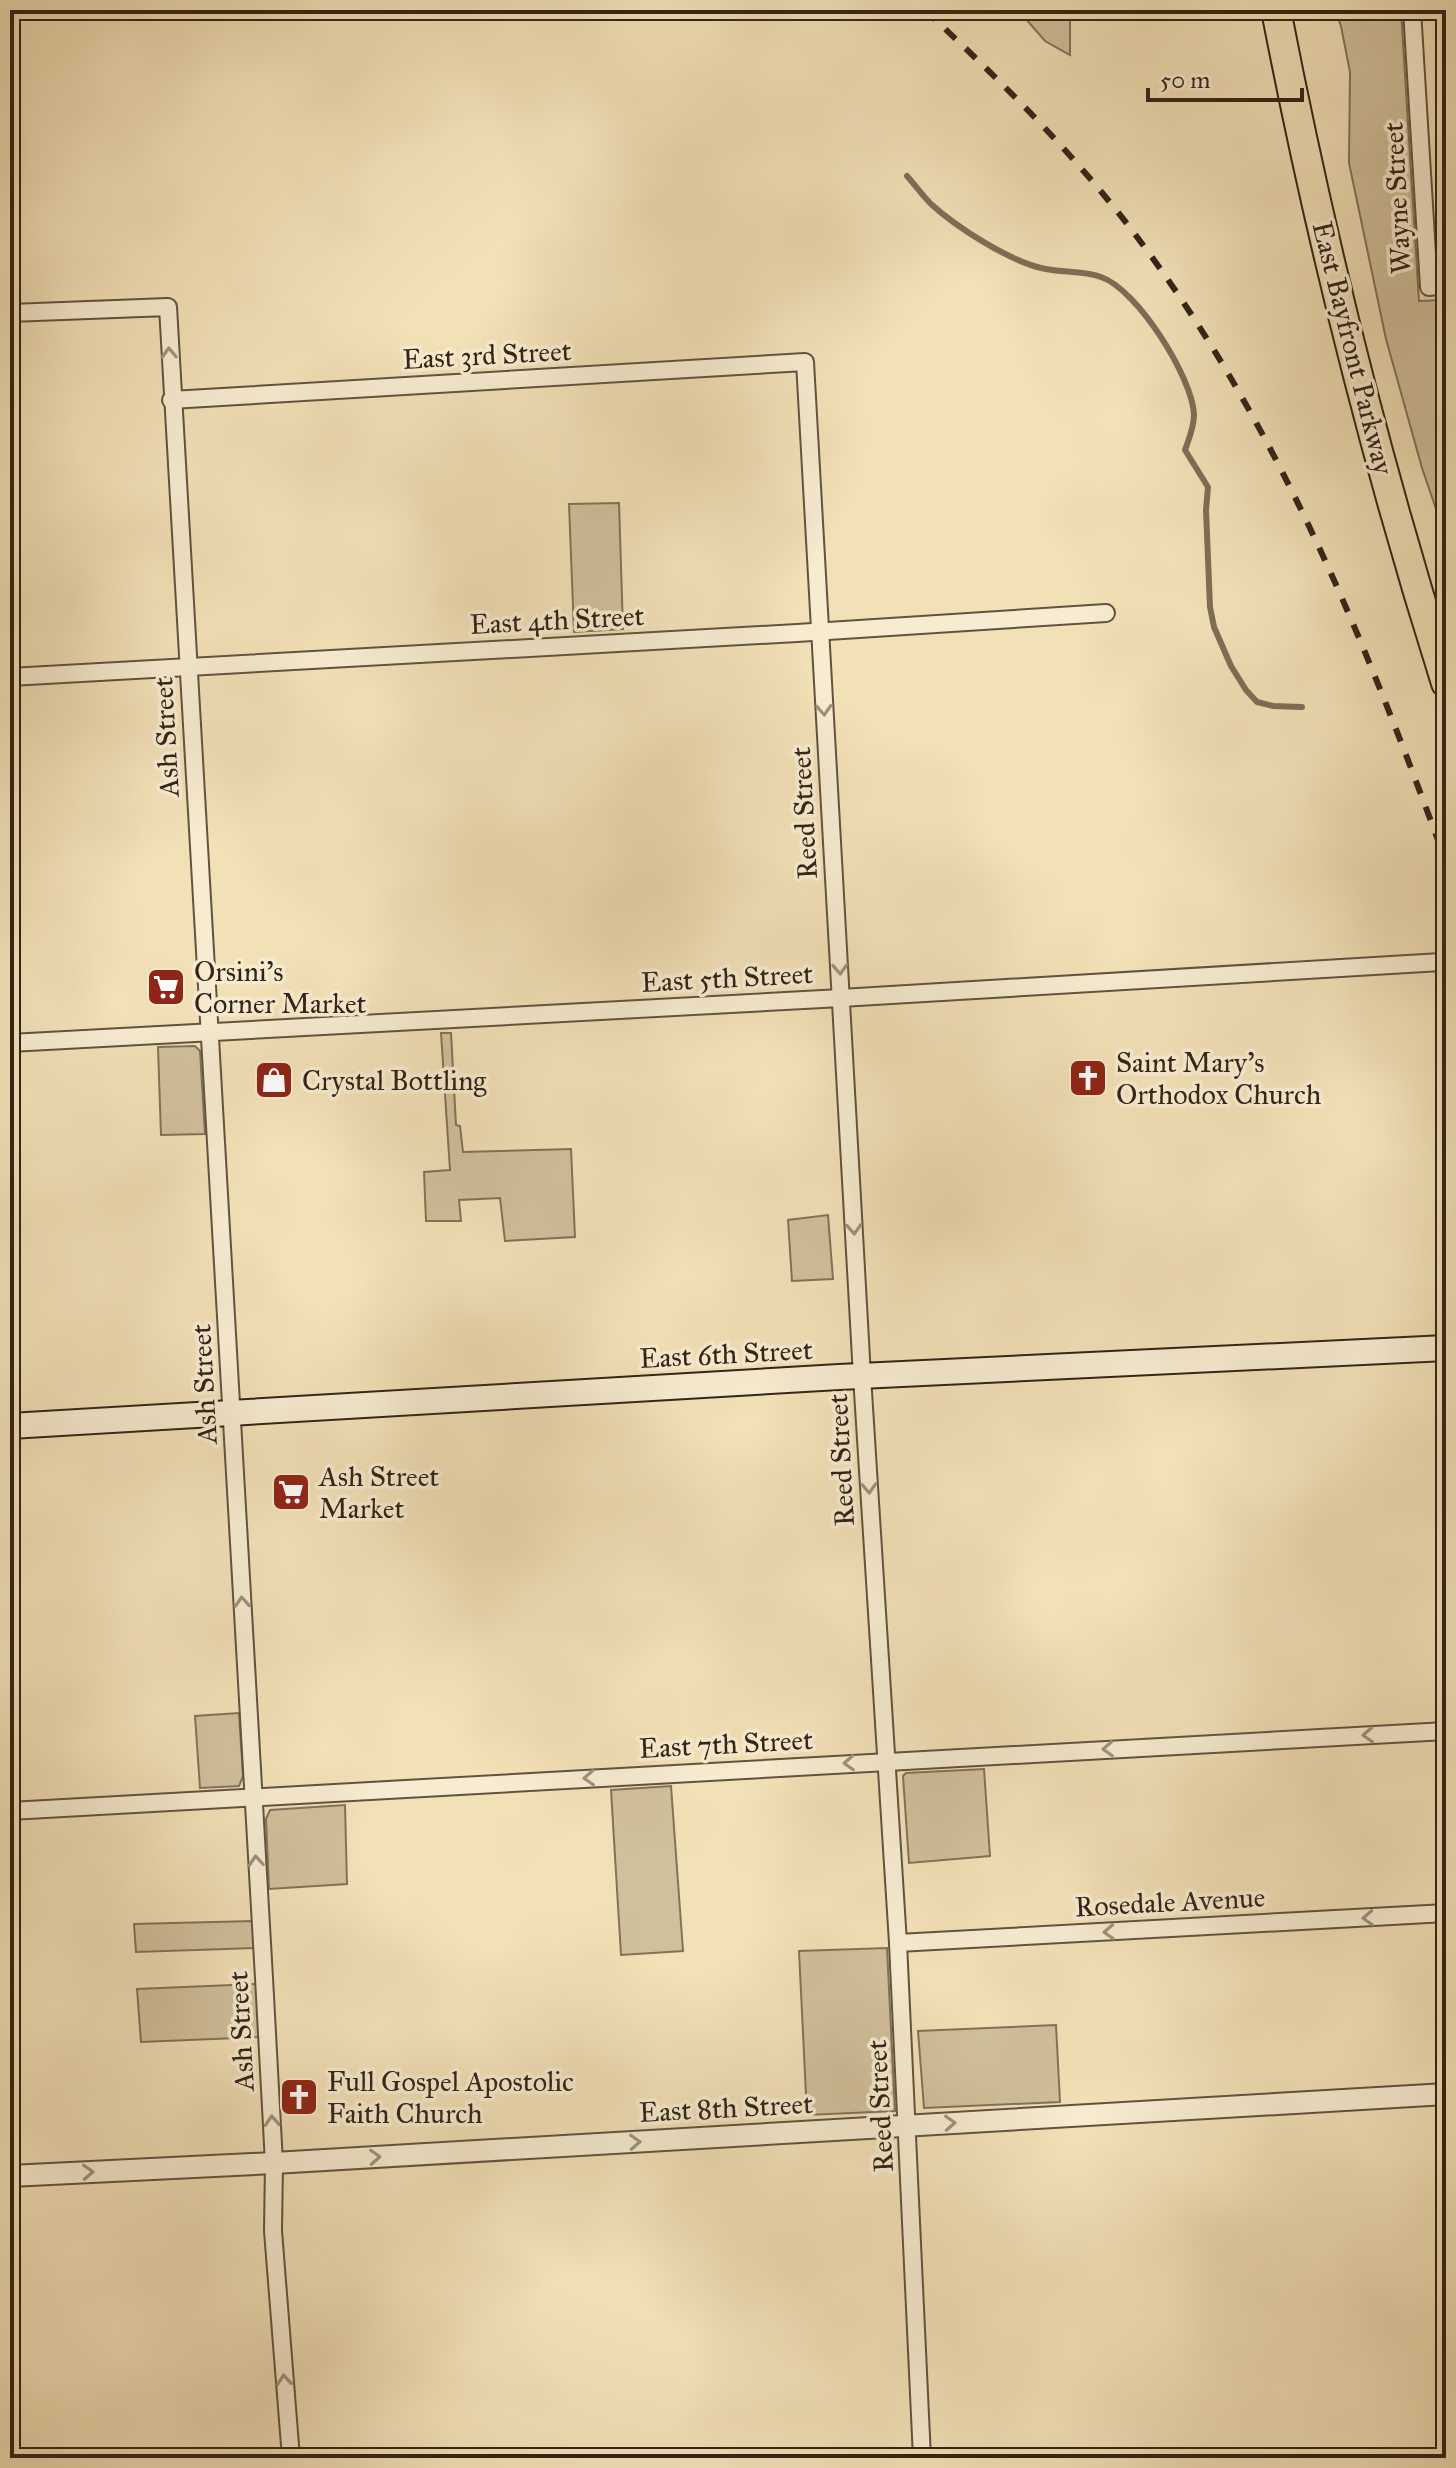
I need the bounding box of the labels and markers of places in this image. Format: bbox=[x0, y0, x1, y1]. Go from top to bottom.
place label: Orsini's Corner Market bbox=[194, 954, 367, 1021]
supermarket icon: Orsini's Corner Market bbox=[145, 966, 187, 1008]
place label: Saint Mary's Orthodox Church bbox=[1116, 1045, 1322, 1112]
church icon: Saint Mary's Orthodox Church bbox=[1067, 1057, 1109, 1099]
shop icon: Crystal Bottling bbox=[253, 1059, 295, 1101]
place label: Crystal Bottling bbox=[302, 1063, 487, 1098]
place label: Ash Street Market bbox=[318, 1459, 439, 1526]
supermarket icon: Ash Street Market bbox=[270, 1471, 312, 1513]
place label: Full Gospel Apostolic Faith Church bbox=[327, 2064, 574, 2131]
church icon: Full Gospel Apostolic Faith Church bbox=[278, 2076, 320, 2118]

